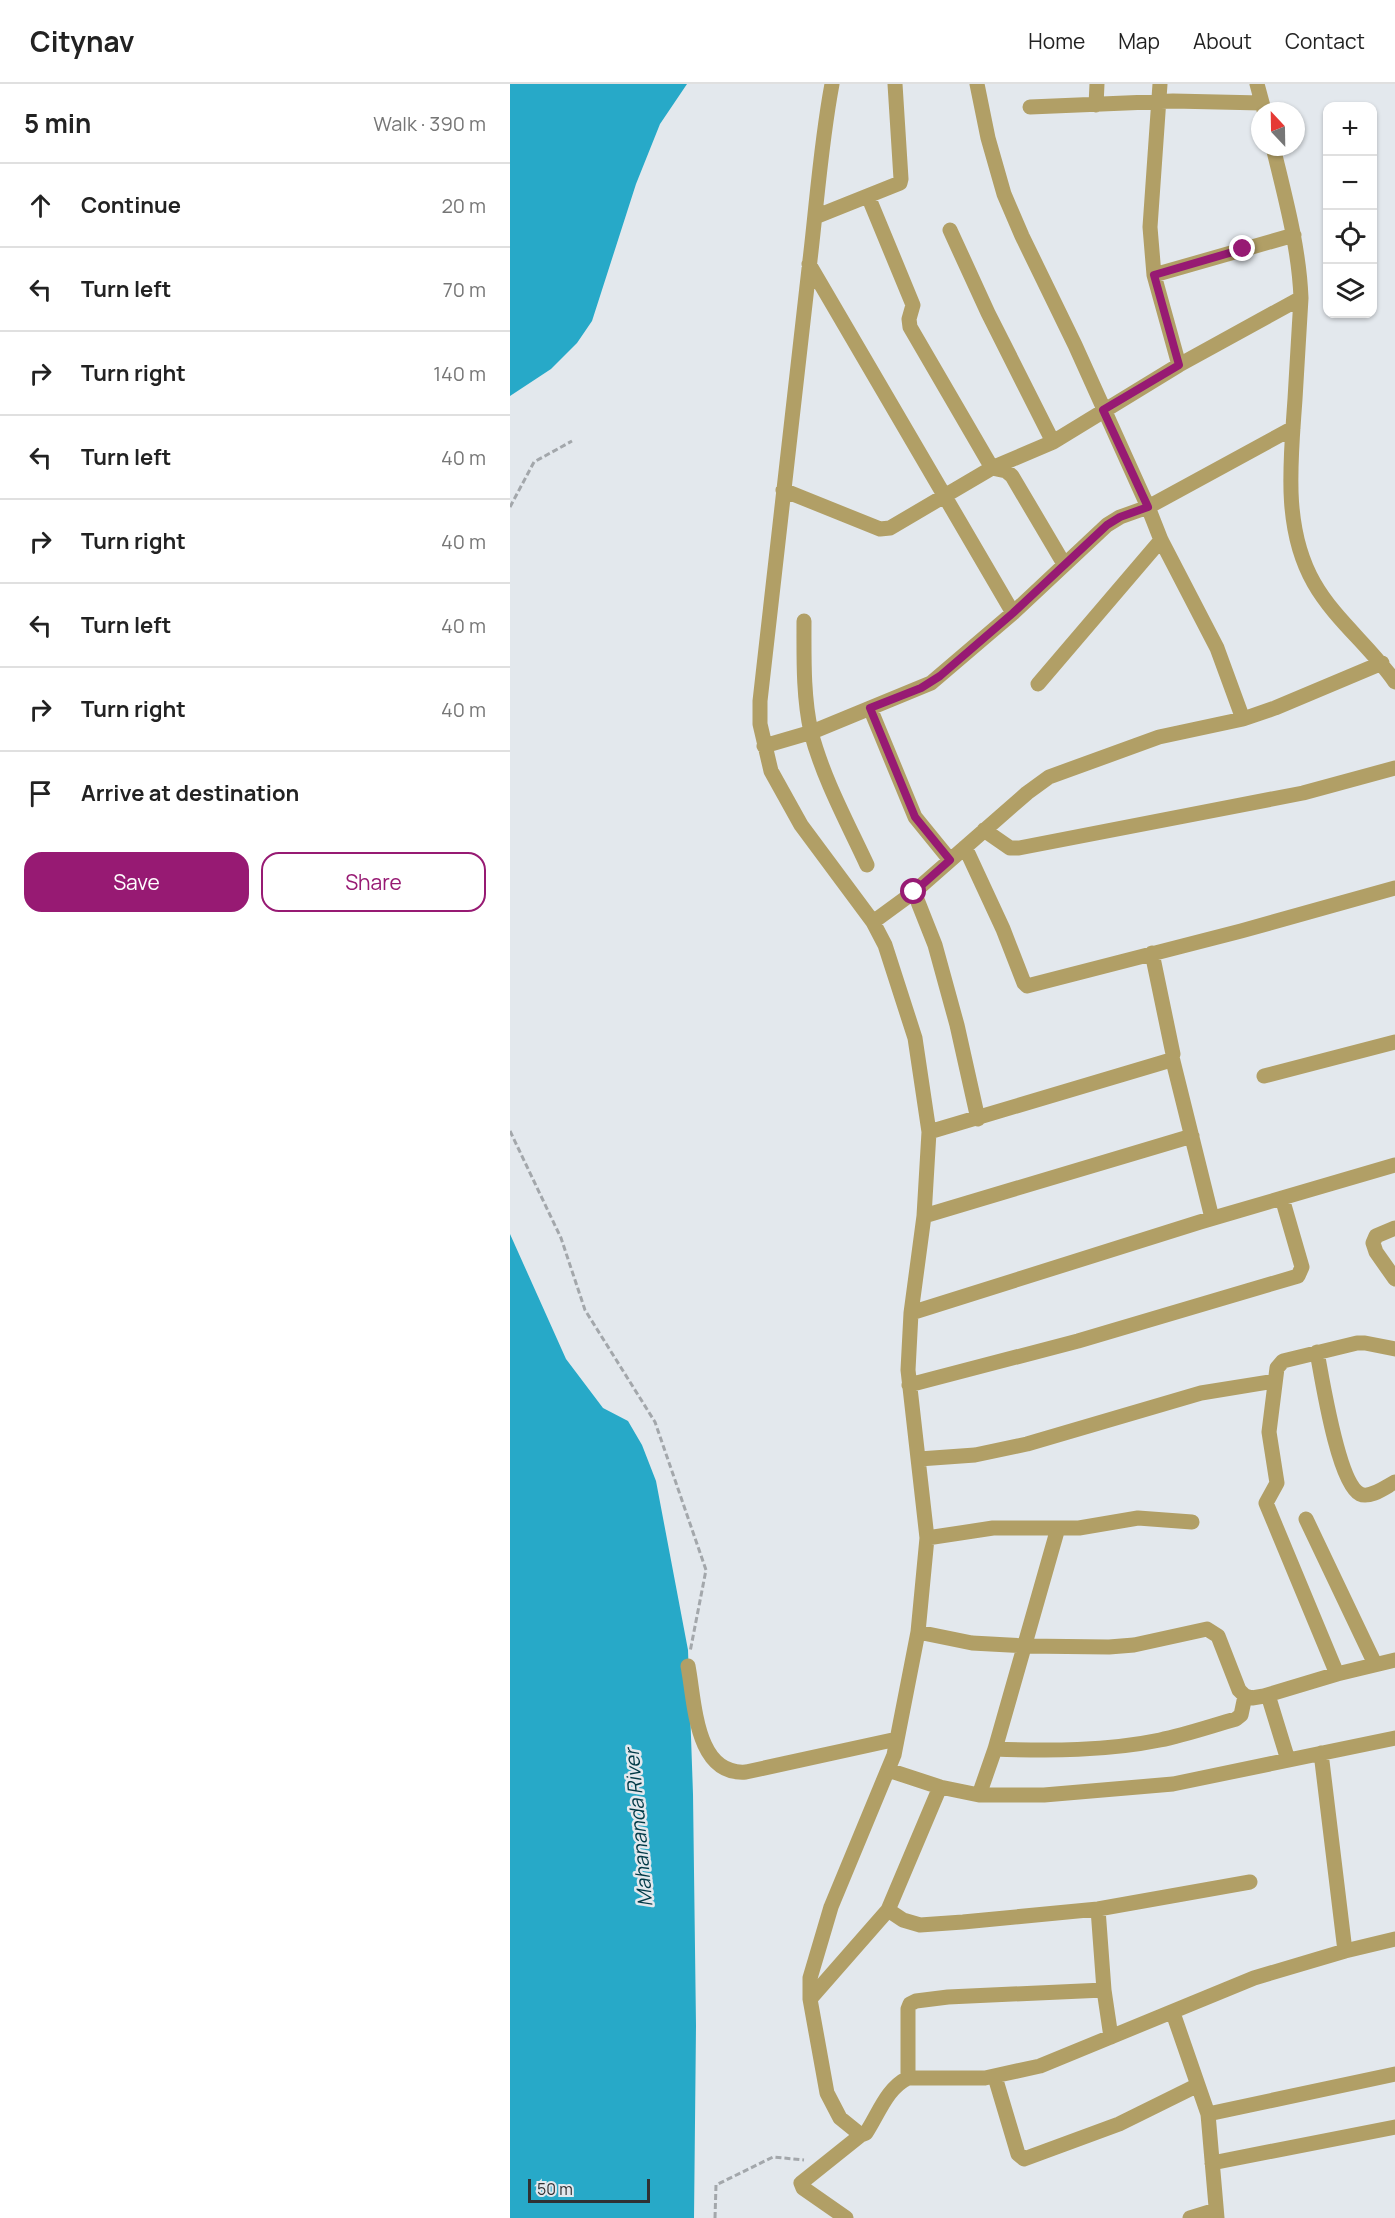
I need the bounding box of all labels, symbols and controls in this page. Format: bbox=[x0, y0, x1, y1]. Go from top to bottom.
text: Citynav bbox=[30, 22, 134, 60]
text: Home bbox=[1028, 27, 1085, 55]
text: Map bbox=[1118, 27, 1160, 55]
text: About bbox=[1193, 27, 1252, 55]
text: Contact bbox=[1285, 27, 1365, 55]
north arrow bbox=[1251, 102, 1305, 156]
map controls bbox=[1323, 102, 1377, 318]
button: + bbox=[1323, 102, 1377, 156]
text: 5 min bbox=[24, 105, 91, 141]
text: Walk · 390 m bbox=[373, 110, 486, 137]
button: − bbox=[1323, 156, 1377, 210]
icon: ahead bbox=[24, 189, 57, 222]
text: Continue bbox=[81, 190, 181, 220]
text: 20 m bbox=[441, 192, 486, 219]
button: locate bbox=[1323, 210, 1377, 264]
route end bbox=[1229, 235, 1255, 261]
button: layers bbox=[1323, 264, 1377, 318]
icon: left bbox=[24, 273, 57, 306]
text: Turn left bbox=[81, 274, 171, 304]
text: 70 m bbox=[443, 276, 486, 303]
icon: right bbox=[24, 357, 57, 390]
text: Turn right bbox=[81, 358, 186, 388]
text: 140 m bbox=[433, 360, 486, 387]
icon: left bbox=[24, 441, 57, 474]
text: Turn left bbox=[81, 442, 171, 472]
text: 40 m bbox=[441, 444, 486, 471]
icon: right bbox=[24, 525, 57, 558]
text: Turn right bbox=[81, 526, 186, 556]
text: 40 m bbox=[441, 528, 486, 555]
icon: left bbox=[24, 609, 57, 642]
text: Turn left bbox=[81, 610, 171, 640]
text: 40 m bbox=[441, 612, 486, 639]
icon: right bbox=[24, 693, 57, 726]
text: Turn right bbox=[81, 694, 186, 724]
text: 40 m bbox=[441, 696, 486, 723]
icon: arrive bbox=[24, 777, 57, 810]
text: Arrive at destination bbox=[81, 778, 299, 808]
button: Save bbox=[24, 852, 249, 912]
button: Share bbox=[261, 852, 486, 912]
route start bbox=[900, 878, 926, 904]
water label: Mahananda River bbox=[617, 1745, 658, 1908]
scale bar bbox=[528, 2176, 650, 2204]
text: 50 m bbox=[537, 2178, 573, 2200]

